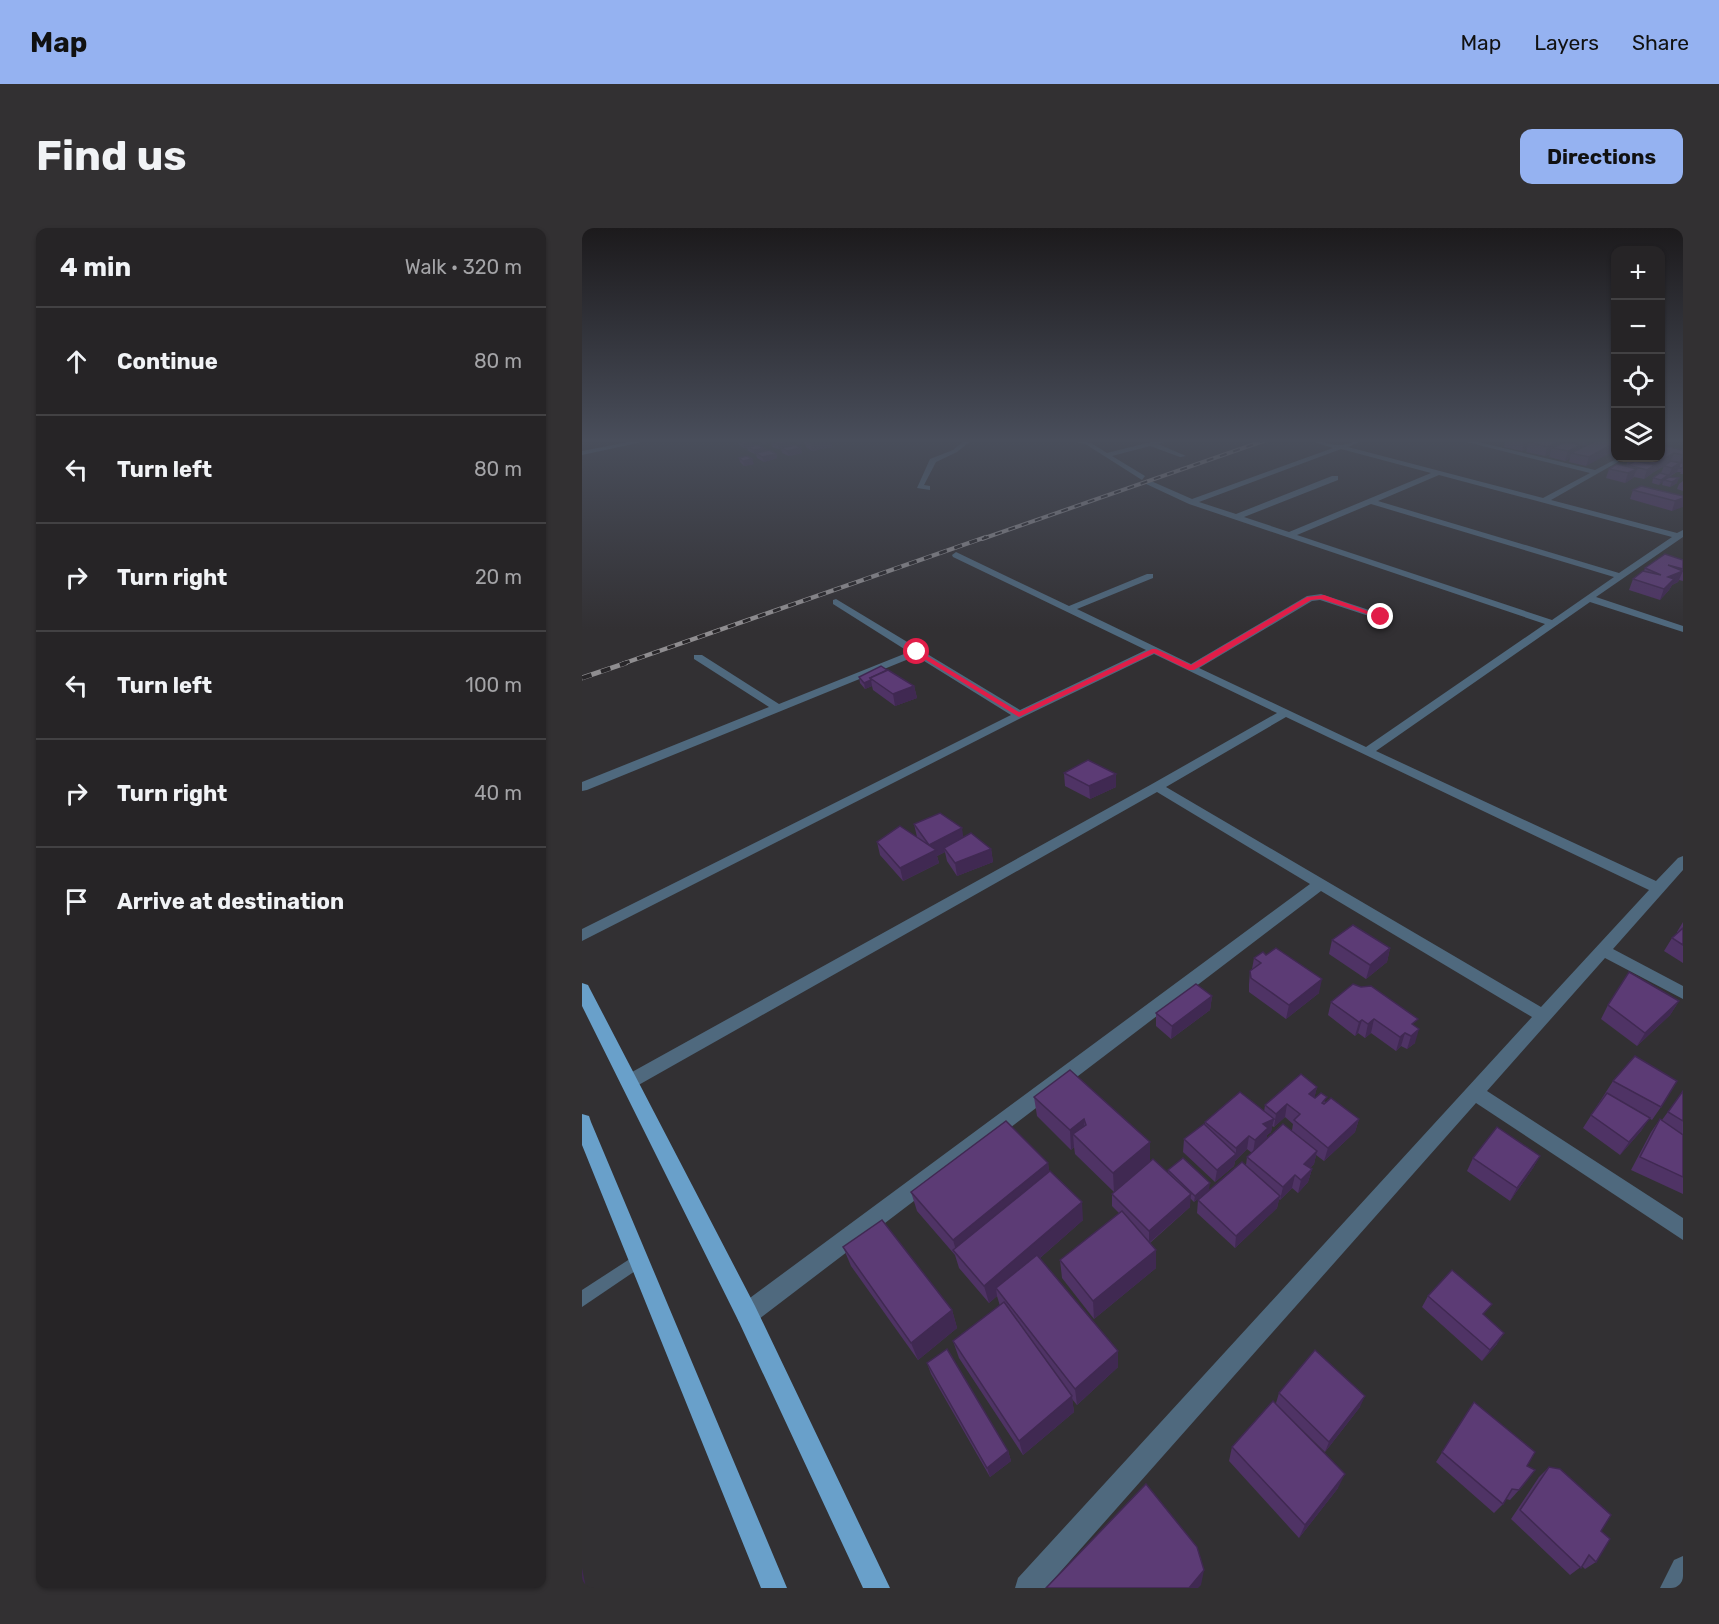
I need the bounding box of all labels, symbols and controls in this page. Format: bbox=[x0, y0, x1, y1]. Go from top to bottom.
text: Map bbox=[30, 26, 87, 59]
text: Map bbox=[1460, 30, 1501, 55]
text: Layers bbox=[1534, 30, 1599, 55]
text: Share bbox=[1632, 30, 1689, 55]
button: Directions bbox=[1520, 129, 1683, 184]
text: Find us bbox=[36, 131, 187, 181]
map controls bbox=[1611, 246, 1665, 462]
button: + bbox=[1611, 246, 1665, 300]
text: 4 min bbox=[60, 252, 131, 283]
text: Walk · 320 m bbox=[405, 255, 522, 279]
button: − bbox=[1611, 300, 1665, 354]
icon: ahead bbox=[60, 345, 93, 378]
text: Continue bbox=[117, 348, 218, 375]
text: 80 m bbox=[474, 349, 522, 373]
button: locate bbox=[1611, 354, 1665, 408]
button: layers bbox=[1611, 408, 1665, 462]
icon: left bbox=[60, 453, 93, 486]
text: Turn left bbox=[117, 456, 212, 483]
text: 80 m bbox=[474, 457, 522, 481]
icon: right bbox=[60, 561, 93, 594]
text: Turn right bbox=[117, 564, 227, 591]
text: 20 m bbox=[475, 565, 522, 589]
route end bbox=[1367, 603, 1393, 629]
route start bbox=[903, 638, 929, 664]
icon: left bbox=[60, 669, 93, 702]
text: Turn left bbox=[117, 672, 212, 699]
text: 100 m bbox=[465, 673, 522, 697]
icon: right bbox=[60, 777, 93, 810]
text: Turn right bbox=[117, 780, 227, 807]
text: 40 m bbox=[474, 781, 522, 805]
icon: arrive bbox=[60, 885, 93, 918]
text: Arrive at destination bbox=[117, 888, 344, 915]

